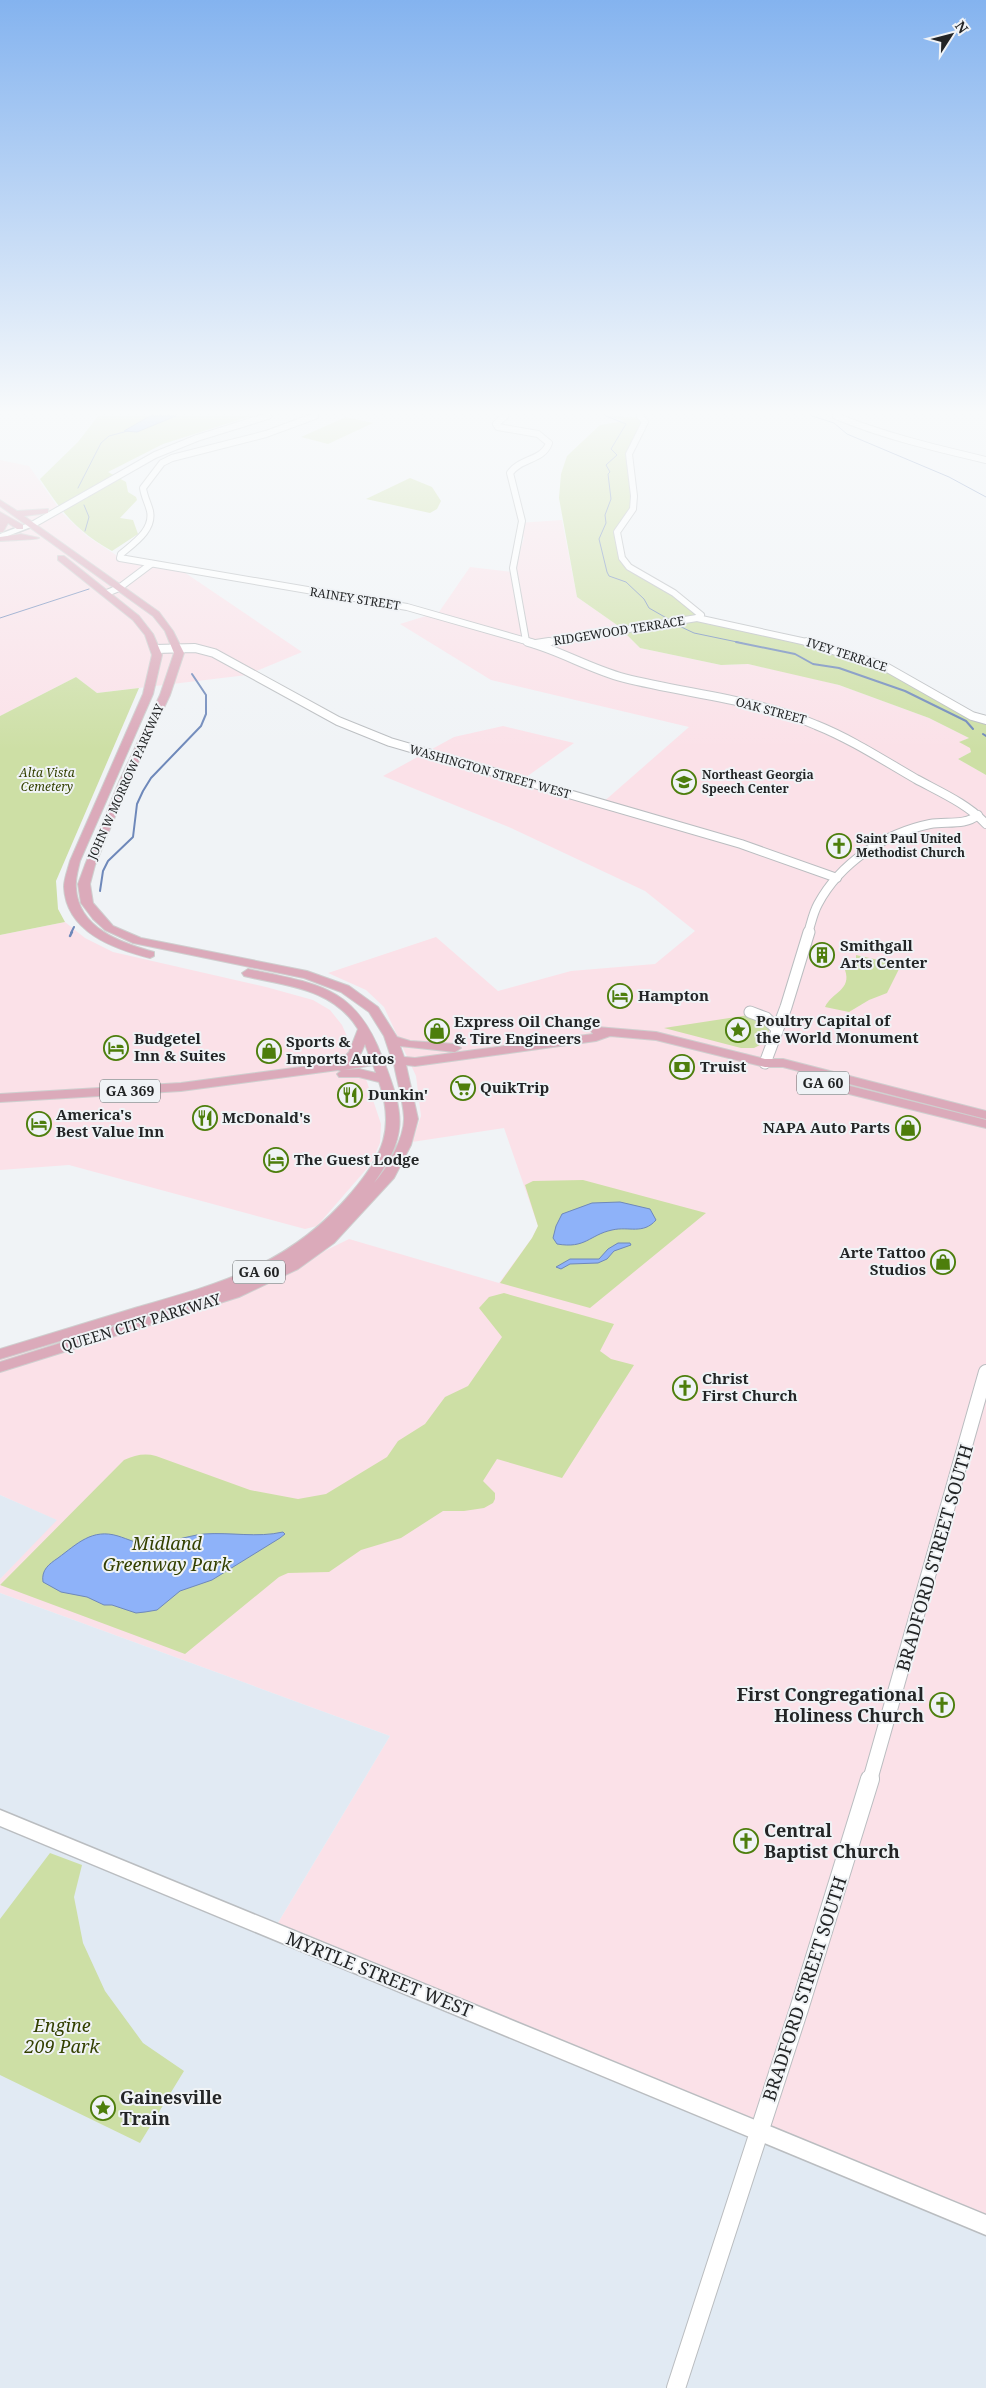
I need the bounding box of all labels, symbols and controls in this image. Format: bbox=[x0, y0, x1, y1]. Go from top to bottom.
north arrow bbox=[926, 10, 976, 60]
text: N bbox=[951, 17, 973, 37]
street label: RAINEY STREET bbox=[309, 583, 402, 614]
street label: RIDGEWOOD TERRACE bbox=[552, 612, 686, 649]
street label: IVEY TERRACE bbox=[805, 633, 890, 676]
street label: OAK STREET bbox=[734, 693, 809, 728]
street label: JOHN W MORROW PARKWAY bbox=[83, 701, 168, 863]
street label: WASHINGTON STREET WEST bbox=[408, 740, 573, 803]
park label: Alta Vista Cemetery bbox=[18, 764, 75, 795]
place label: Northeast Georgia Speech Center bbox=[702, 766, 814, 797]
school or university icon: Northeast Georgia Speech Center bbox=[671, 769, 697, 795]
place label: Saint Paul United Methodist Church bbox=[856, 830, 965, 861]
church icon: Saint Paul United Methodist Church bbox=[826, 833, 852, 859]
place label: Smithgall Arts Center bbox=[840, 935, 928, 972]
building icon: Smithgall Arts Center bbox=[809, 942, 835, 968]
hotel icon: Hampton bbox=[607, 983, 633, 1009]
place label: Hampton bbox=[638, 985, 709, 1005]
place label: Poultry Capital of the World Monument bbox=[756, 1010, 919, 1047]
place label: Express Oil Change & Tire Engineers bbox=[454, 1011, 600, 1048]
place icon: Poultry Capital of the World Monument bbox=[725, 1017, 751, 1043]
shop icon: Express Oil Change & Tire Engineers bbox=[424, 1018, 450, 1044]
place label: Budgetel Inn & Suites bbox=[134, 1028, 226, 1065]
place label: Sports & Imports Autos bbox=[286, 1031, 394, 1068]
hotel icon: Budgetel Inn & Suites bbox=[103, 1035, 129, 1061]
shop icon: Sports & Imports Autos bbox=[256, 1038, 282, 1064]
bank icon: Truist bbox=[669, 1054, 695, 1080]
place label: Truist bbox=[700, 1056, 746, 1076]
road number: GA 60 bbox=[797, 1072, 849, 1094]
supermarket icon: QuikTrip bbox=[450, 1075, 476, 1101]
place label: QuikTrip bbox=[480, 1077, 549, 1097]
road number: GA 369 bbox=[100, 1080, 160, 1102]
restaurant icon: Dunkin' bbox=[337, 1082, 363, 1108]
place label: Dunkin' bbox=[368, 1084, 428, 1104]
place label: America's Best Value Inn bbox=[56, 1104, 164, 1141]
restaurant icon: McDonald's bbox=[192, 1105, 218, 1131]
place label: McDonald's bbox=[222, 1107, 311, 1127]
hotel icon: America's Best Value Inn bbox=[26, 1111, 52, 1137]
shop icon: NAPA Auto Parts bbox=[895, 1115, 921, 1141]
place label: NAPA Auto Parts bbox=[763, 1117, 890, 1137]
hotel icon: The Guest Lodge bbox=[263, 1147, 289, 1173]
place label: The Guest Lodge bbox=[294, 1149, 419, 1169]
place label: Arte Tattoo Studios bbox=[839, 1242, 926, 1279]
shop icon: Arte Tattoo Studios bbox=[930, 1249, 956, 1275]
road number: GA 60 bbox=[233, 1260, 285, 1284]
street label: QUEEN CITY PARKWAY bbox=[58, 1288, 224, 1356]
place label: Christ First Church bbox=[702, 1368, 797, 1405]
church icon: Christ First Church bbox=[672, 1375, 698, 1401]
street label: BRADFORD STREET SOUTH bbox=[890, 1442, 978, 1674]
park label: Midland Greenway Park bbox=[103, 1531, 232, 1576]
place label: First Congregational Holiness Church bbox=[737, 1682, 925, 1727]
church icon: First Congregational Holiness Church bbox=[929, 1692, 955, 1718]
place label: Central Baptist Church bbox=[764, 1818, 900, 1863]
church icon: Central Baptist Church bbox=[733, 1828, 759, 1854]
street label: BRADFORD STREET SOUTH bbox=[756, 1873, 852, 2104]
street label: MYRTLE STREET WEST bbox=[283, 1926, 476, 2022]
park label: Engine 209 Park bbox=[23, 2013, 100, 2058]
place label: Gainesville Train bbox=[120, 2085, 222, 2130]
place icon: Gainesville Train bbox=[90, 2095, 116, 2121]

